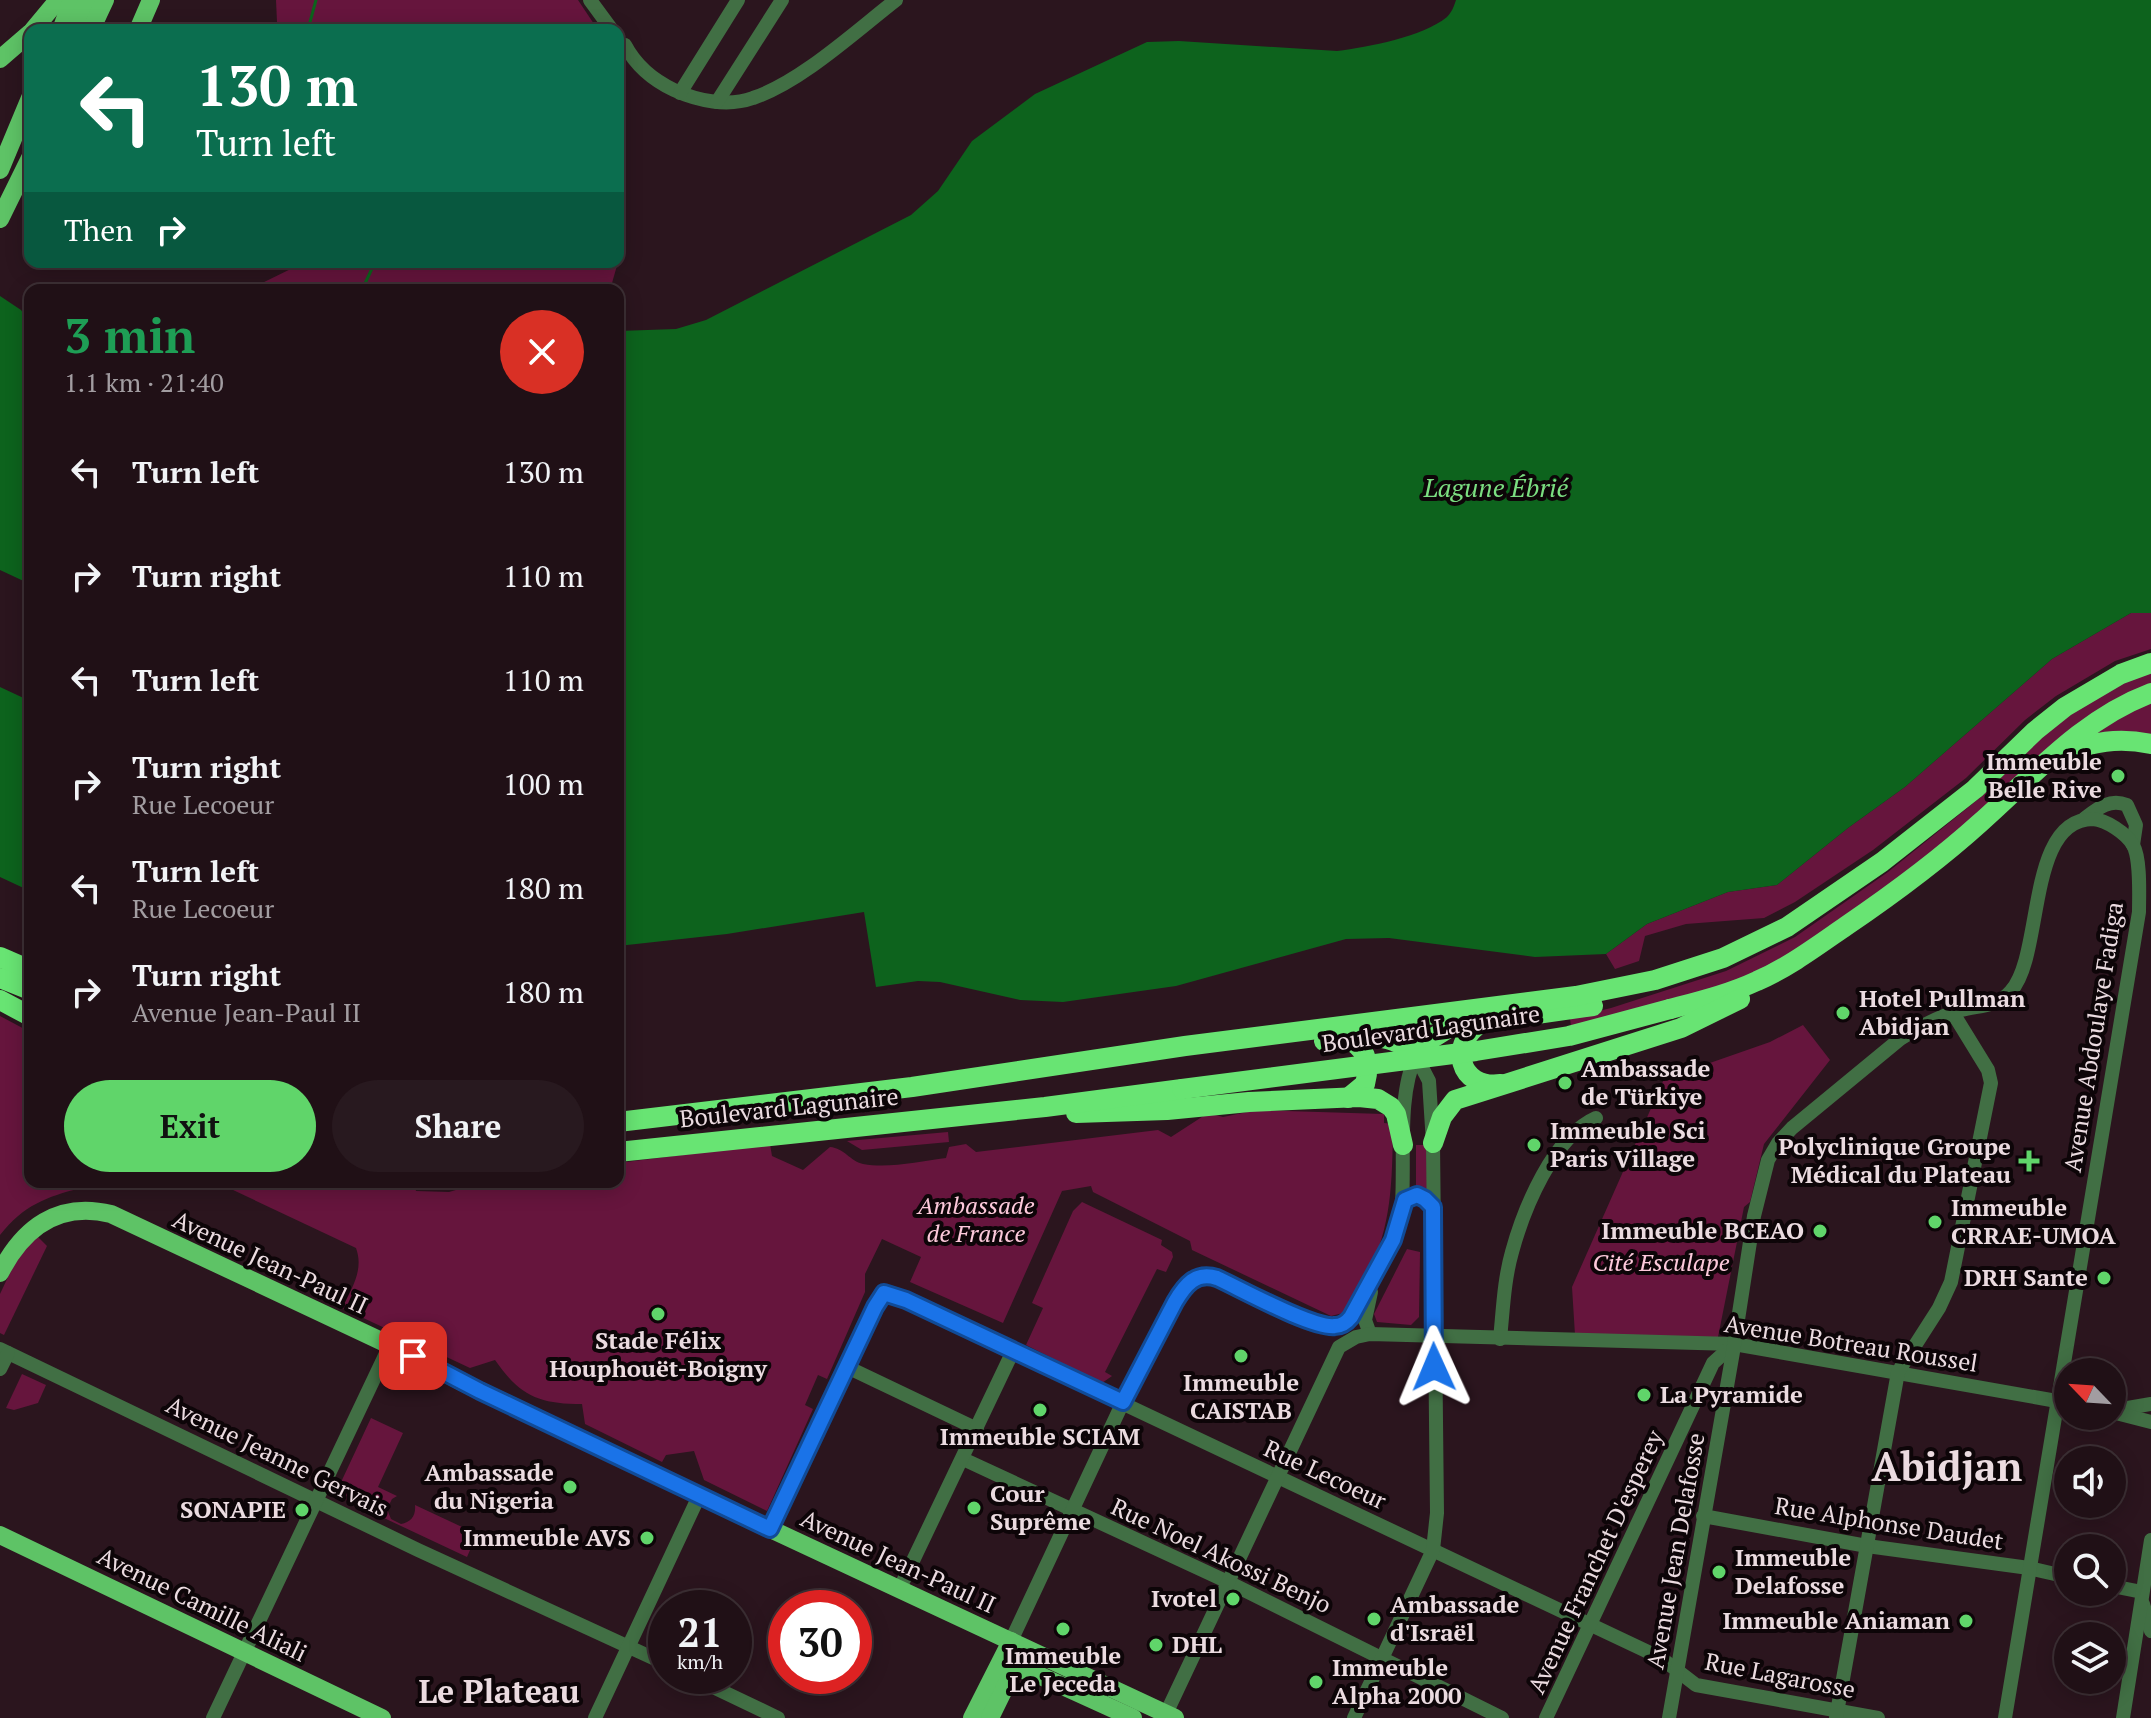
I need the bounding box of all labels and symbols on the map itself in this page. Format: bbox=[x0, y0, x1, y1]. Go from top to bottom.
water label: Lagune Ébrié bbox=[1423, 470, 1570, 504]
place label: Immeuble Belle Rive bbox=[1986, 745, 2102, 805]
marker: Immeuble Belle Rive bbox=[2109, 767, 2127, 785]
street label: Avenue Abdoulaye Fadiga bbox=[2056, 899, 2130, 1174]
place label: Hotel Pullman Abidjan bbox=[1859, 982, 2026, 1042]
street label: Boulevard Lagunaire bbox=[1320, 997, 1542, 1059]
marker: Hotel Pullman Abidjan bbox=[1834, 1004, 1852, 1022]
place label: Ambassade de Türkiye bbox=[1581, 1052, 1711, 1112]
marker: Ambassade de Türkiye bbox=[1556, 1074, 1574, 1092]
street label: Boulevard Lagunaire bbox=[678, 1080, 900, 1134]
place label: Immeuble Sci Paris Village bbox=[1550, 1114, 1706, 1174]
place label: Polyclinique Groupe Médical du Plateau bbox=[1778, 1130, 2011, 1190]
marker: Immeuble Sci Paris Village bbox=[1525, 1136, 1543, 1154]
marker: Polyclinique Groupe Médical du Plateau bbox=[2018, 1150, 2040, 1172]
park label: Ambassade de France bbox=[915, 1189, 1035, 1249]
place label: Immeuble CRRAE-UMOA bbox=[1951, 1191, 2116, 1251]
street label: Avenue Jean-Paul II bbox=[168, 1203, 373, 1321]
marker: Immeuble CRRAE-UMOA bbox=[1926, 1213, 1944, 1231]
place label: Immeuble BCEAO bbox=[1601, 1214, 1804, 1246]
marker: Immeuble BCEAO bbox=[1811, 1222, 1829, 1240]
park label: Cité Esculape bbox=[1592, 1246, 1730, 1278]
place label: DRH Sante bbox=[1964, 1261, 2088, 1293]
marker: DRH Sante bbox=[2095, 1269, 2113, 1287]
marker: Stade Félix Houphouët-Boigny bbox=[649, 1305, 667, 1323]
street label: Avenue Botreau Roussel bbox=[1722, 1307, 1980, 1379]
pin bbox=[379, 1322, 447, 1390]
place label: Stade Félix Houphouët-Boigny bbox=[549, 1324, 768, 1384]
position arrow bbox=[1392, 1325, 1476, 1409]
marker: Immeuble CAISTAB bbox=[1232, 1347, 1250, 1365]
north arrow bbox=[2054, 1358, 2126, 1430]
place label: Immeuble CAISTAB bbox=[1183, 1366, 1299, 1426]
place label: La Pyramide bbox=[1660, 1378, 1803, 1410]
marker: La Pyramide bbox=[1635, 1386, 1653, 1404]
street label: Avenue Jeanne Gervais bbox=[161, 1388, 394, 1524]
marker: Immeuble SCIAM bbox=[1031, 1401, 1049, 1419]
place label: Immeuble SCIAM bbox=[940, 1420, 1140, 1452]
street label: Avenue Franchet D'esperey bbox=[1520, 1424, 1671, 1698]
street label: Avenue Jean Delafosse bbox=[1638, 1430, 1712, 1671]
street label: Rue Lecoeur bbox=[1259, 1432, 1392, 1517]
district label: Abidjan bbox=[1872, 1439, 2023, 1492]
place label: Ambassade du Nigeria bbox=[425, 1456, 555, 1516]
place label: Cour Suprême bbox=[990, 1477, 1091, 1537]
marker: Ambassade du Nigeria bbox=[561, 1478, 579, 1496]
street label: Rue Alphonse Daudet bbox=[1773, 1489, 2006, 1557]
street label: Rue Noel Akossi Benjo bbox=[1106, 1490, 1337, 1620]
place label: SONAPIE bbox=[180, 1493, 286, 1525]
marker: Cour Suprême bbox=[965, 1499, 983, 1517]
marker: SONAPIE bbox=[293, 1501, 311, 1519]
street label: Avenue Jean-Paul II bbox=[796, 1502, 1001, 1620]
place label: Immeuble AVS bbox=[463, 1521, 631, 1553]
marker: Immeuble AVS bbox=[638, 1529, 656, 1547]
street label: Avenue Camille Aliali bbox=[92, 1539, 312, 1669]
place label: Immeuble Delafosse bbox=[1735, 1541, 1851, 1601]
marker: Immeuble Delafosse bbox=[1710, 1563, 1728, 1581]
place label: Ivotel bbox=[1151, 1582, 1217, 1614]
place label: Ambassade d'Israël bbox=[1390, 1588, 1520, 1648]
speed limit sign: 30 bbox=[768, 1590, 872, 1694]
marker: Ivotel bbox=[1224, 1590, 1242, 1608]
place label: Immeuble Aniaman bbox=[1722, 1604, 1951, 1636]
marker: Ambassade d'Israël bbox=[1365, 1610, 1383, 1628]
marker: Immeuble Aniaman bbox=[1957, 1612, 1975, 1630]
marker: Immeuble Le Jeceda bbox=[1054, 1620, 1072, 1638]
place label: DHL bbox=[1172, 1628, 1222, 1660]
marker: DHL bbox=[1147, 1636, 1165, 1654]
place label: Immeuble Le Jeceda bbox=[1005, 1639, 1121, 1699]
street label: Rue Lagarosse bbox=[1702, 1645, 1858, 1705]
place label: Immeuble Alpha 2000 bbox=[1332, 1651, 1462, 1711]
district label: Le Plateau bbox=[418, 1670, 580, 1712]
marker: Immeuble Alpha 2000 bbox=[1307, 1673, 1325, 1691]

